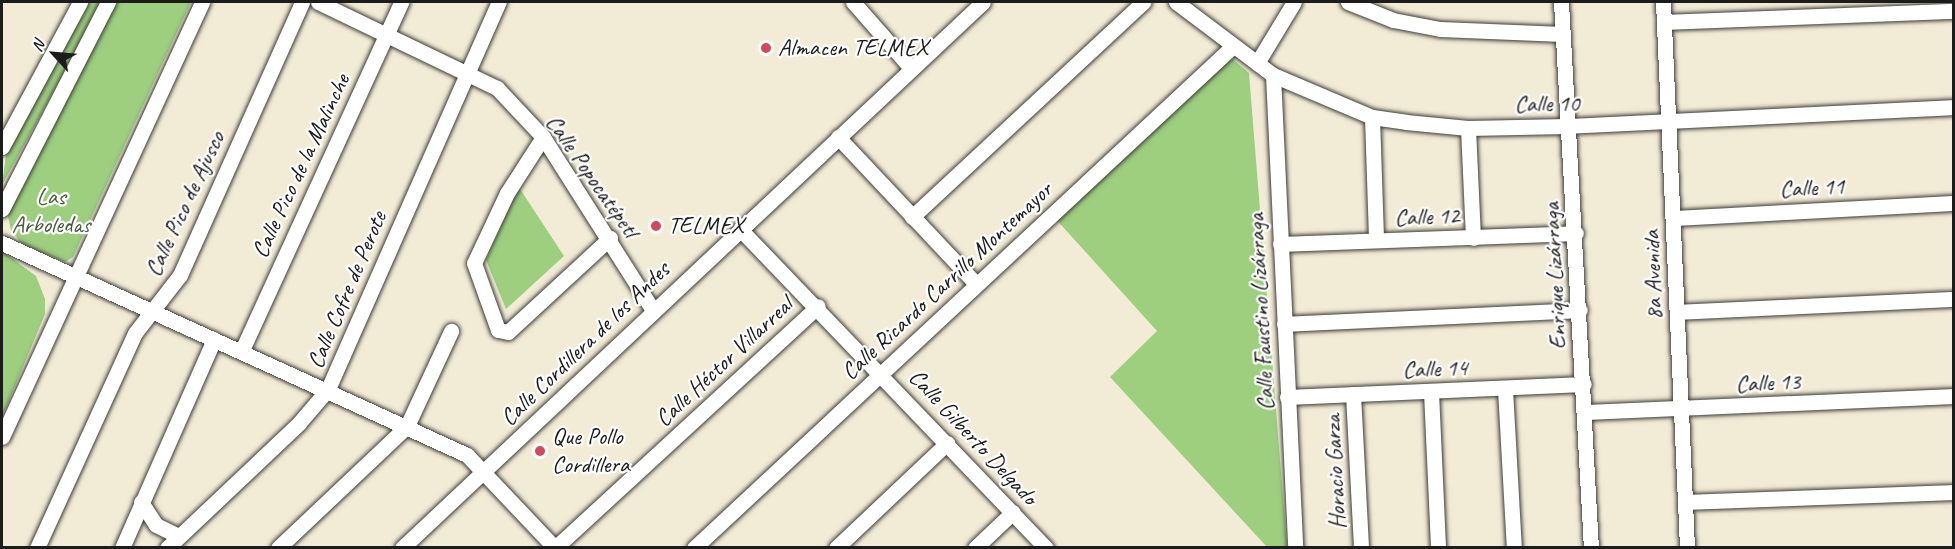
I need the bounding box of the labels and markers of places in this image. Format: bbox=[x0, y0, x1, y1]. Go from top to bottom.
place label: Almacen TELMEX bbox=[778, 34, 928, 62]
marker: Almacen TELMEX bbox=[759, 41, 773, 55]
place label: TELMEX bbox=[668, 212, 743, 240]
marker: TELMEX bbox=[649, 219, 663, 233]
place label: Que Pollo Cordillera bbox=[552, 423, 629, 479]
marker: Que Pollo Cordillera bbox=[533, 444, 547, 458]

